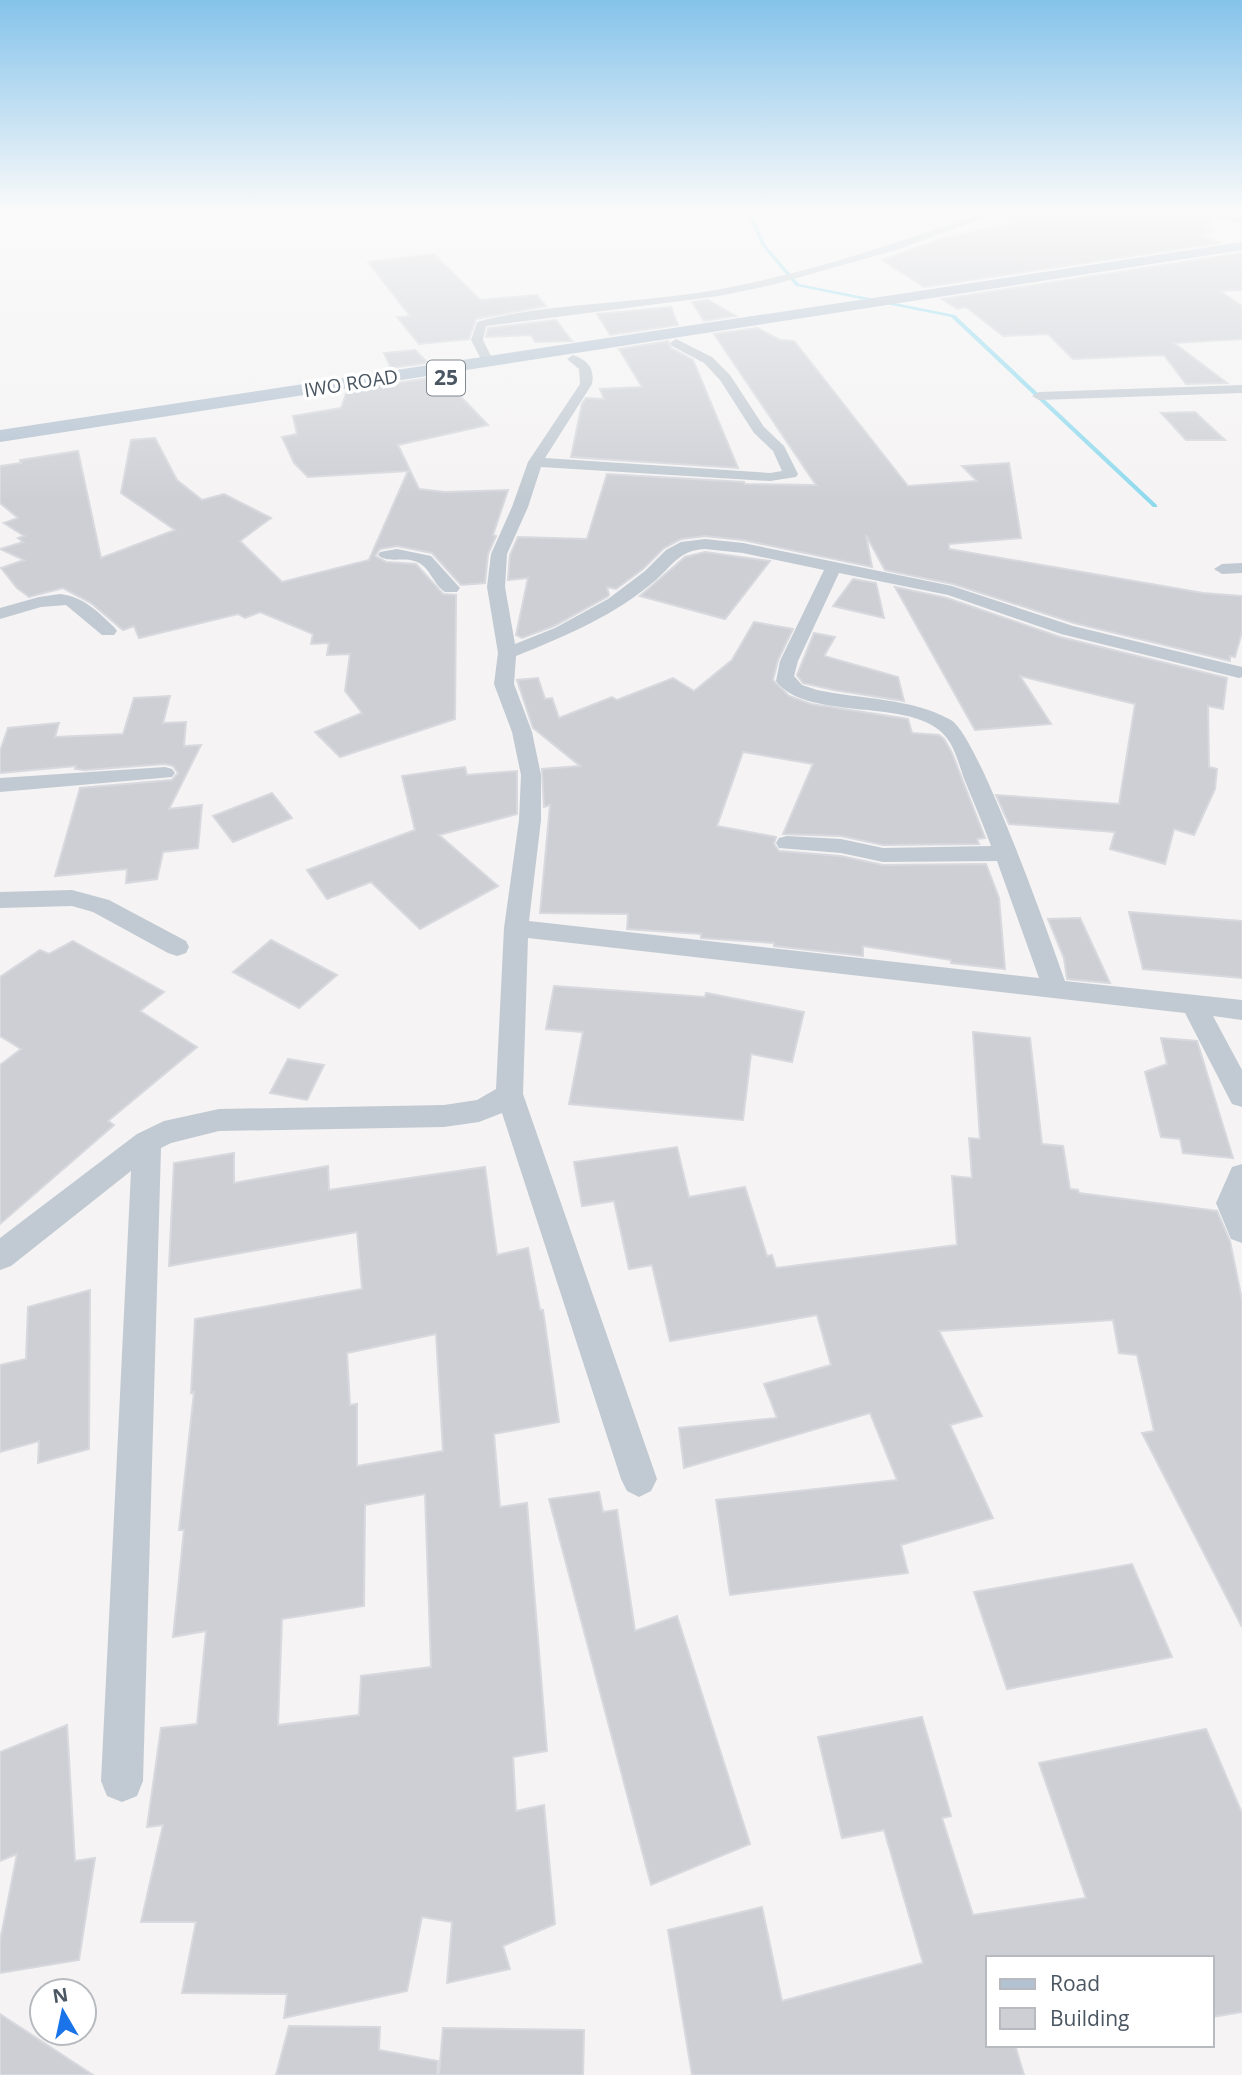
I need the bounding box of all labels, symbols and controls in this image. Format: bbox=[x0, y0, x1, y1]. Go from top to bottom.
road number: 25 bbox=[427, 360, 465, 396]
street label: IWO ROAD bbox=[302, 363, 400, 403]
legend bbox=[986, 1956, 1214, 2047]
text: Road bbox=[1050, 1969, 1100, 1997]
north arrow bbox=[28, 1977, 98, 2047]
text: N bbox=[51, 1981, 70, 2009]
text: Building bbox=[1050, 2004, 1129, 2032]

